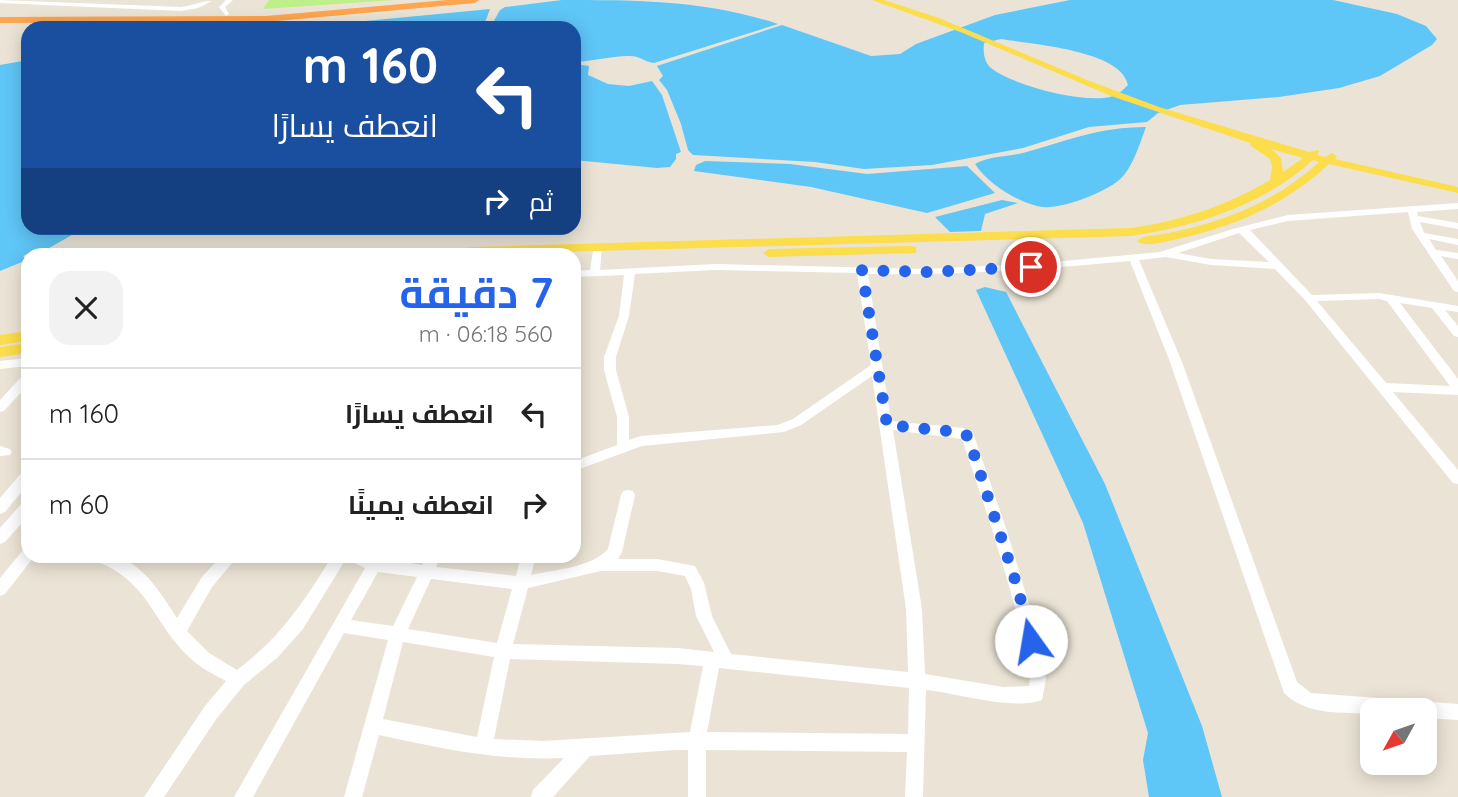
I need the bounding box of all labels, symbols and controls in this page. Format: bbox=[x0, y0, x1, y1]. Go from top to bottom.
text: 160 m bbox=[303, 34, 438, 95]
icon: left bbox=[462, 49, 553, 140]
text: انعطف يسارًا bbox=[272, 105, 438, 145]
icon: right bbox=[477, 182, 515, 220]
text: ثم bbox=[529, 185, 553, 218]
pin bbox=[1001, 237, 1061, 297]
icon: arrive bbox=[1012, 248, 1050, 286]
text: 7 دقيقة bbox=[399, 266, 553, 319]
button: close bbox=[49, 271, 123, 345]
text: 560 m · 06:18 bbox=[419, 319, 553, 348]
icon: left bbox=[515, 395, 553, 433]
text: 160 m bbox=[49, 397, 119, 430]
text: انعطف يسارًا bbox=[345, 397, 494, 430]
icon: right bbox=[515, 486, 553, 524]
text: 60 m bbox=[49, 488, 109, 521]
text: انعطف يمينًا bbox=[348, 488, 494, 521]
position arrow bbox=[994, 604, 1068, 678]
north arrow bbox=[1360, 698, 1437, 775]
map controls bbox=[1360, 698, 1437, 775]

